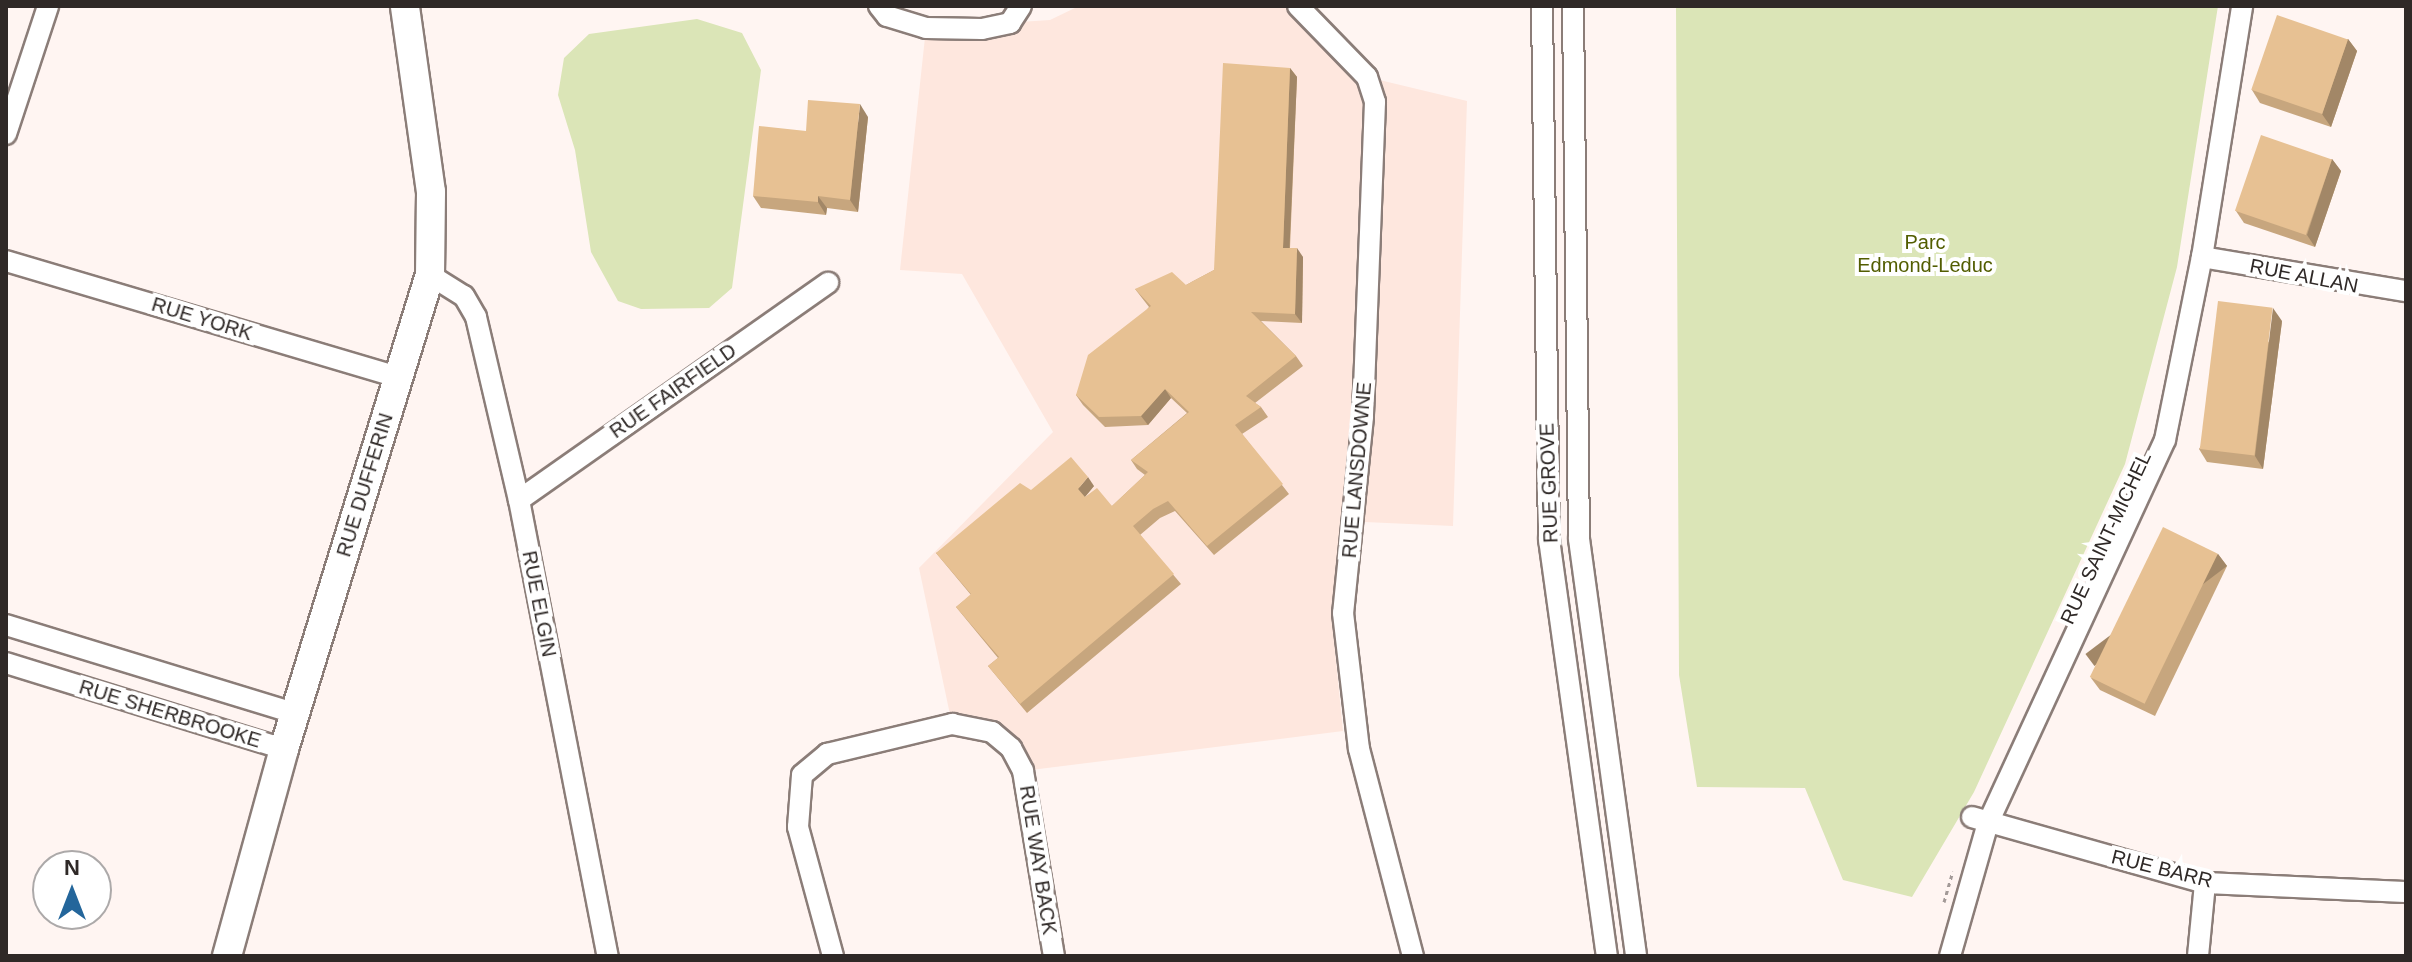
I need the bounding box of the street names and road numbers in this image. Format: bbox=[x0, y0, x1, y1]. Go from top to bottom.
street label: RUE ALLAN bbox=[2247, 254, 2361, 298]
street label: RUE YORK bbox=[149, 292, 255, 346]
street label: RUE FAIRFIELD bbox=[605, 338, 741, 444]
street label: RUE LANSDOWNE bbox=[1337, 381, 1377, 559]
street label: RUE DUFFERIN bbox=[332, 410, 398, 560]
street label: RUE GROVE bbox=[1535, 423, 1563, 543]
street label: RUE SAINT-MICHEL bbox=[2055, 448, 2157, 628]
street label: RUE ELGIN bbox=[517, 549, 561, 659]
street label: RUE SHERBROOKE bbox=[76, 675, 264, 753]
street label: RUE WAY BACK bbox=[1014, 783, 1062, 937]
street label: RUE BARR bbox=[2109, 845, 2215, 893]

